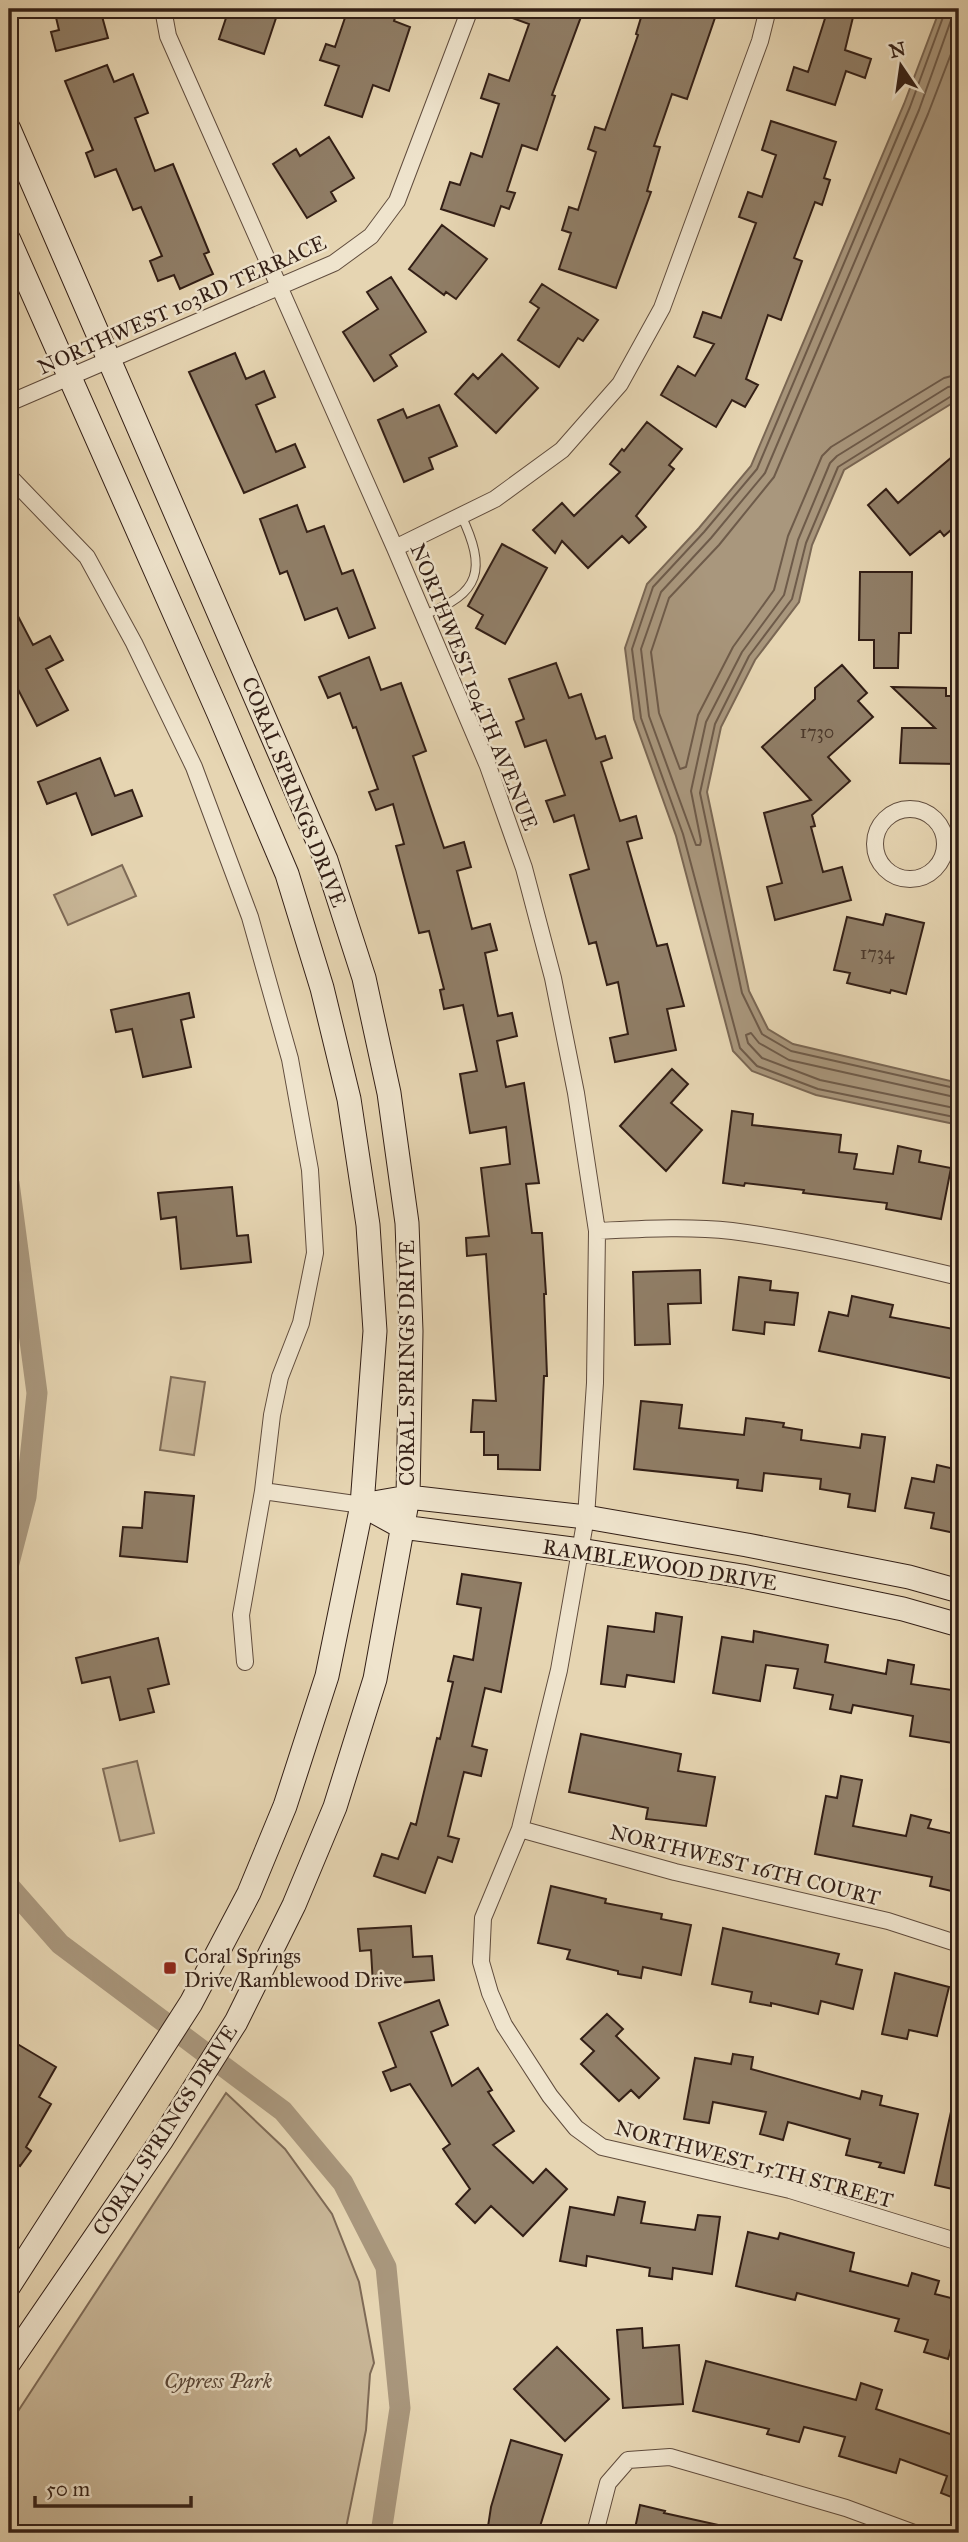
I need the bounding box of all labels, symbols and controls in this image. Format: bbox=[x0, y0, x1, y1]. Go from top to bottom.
north arrow bbox=[866, 32, 936, 102]
text: N bbox=[887, 37, 908, 63]
street label: NORTHWEST 103RD TERRACE bbox=[34, 229, 330, 381]
street label: NORTHWEST 104TH AVENUE bbox=[404, 540, 544, 834]
street label: CORAL SPRINGS DRIVE bbox=[236, 673, 352, 911]
house number: 1730 bbox=[800, 721, 834, 743]
house number: 1734 bbox=[860, 942, 895, 964]
street label: CORAL SPRINGS DRIVE bbox=[394, 1240, 420, 1486]
street label: RAMBLEWOOD DRIVE bbox=[541, 1534, 779, 1596]
street label: NORTHWEST 16TH COURT bbox=[607, 1819, 883, 1911]
place label: Coral Springs Drive/Ramblewood Drive bbox=[184, 1943, 403, 1993]
marker: Coral Springs Drive/Ramblewood Drive bbox=[162, 1960, 178, 1976]
street label: CORAL SPRINGS DRIVE bbox=[87, 2020, 243, 2240]
street label: NORTHWEST 15TH STREET bbox=[612, 2114, 896, 2214]
park label: Cypress Park bbox=[164, 2368, 273, 2394]
scale bar bbox=[35, 2465, 191, 2509]
text: 50 m bbox=[46, 2476, 91, 2502]

